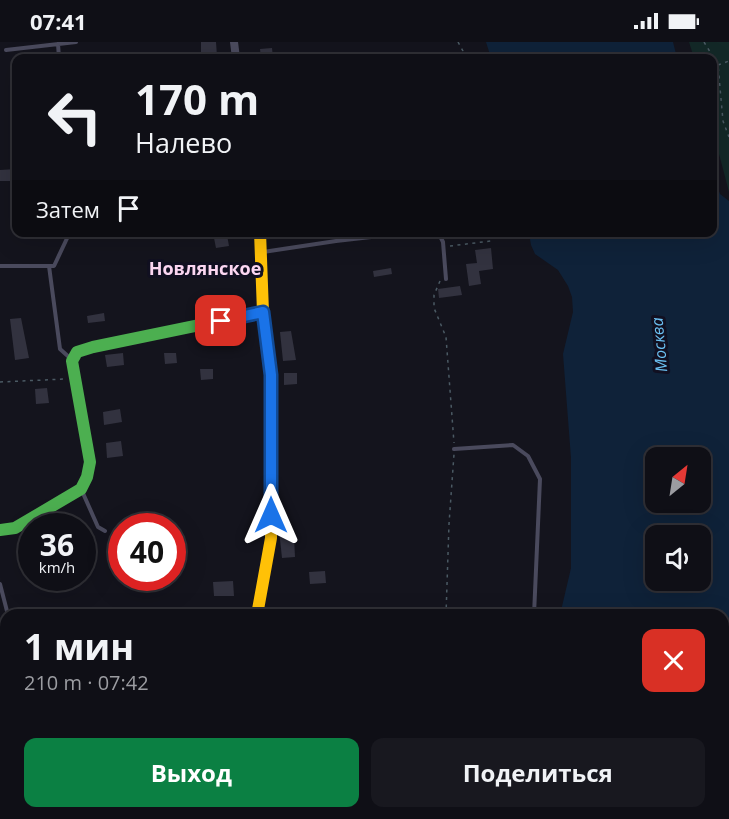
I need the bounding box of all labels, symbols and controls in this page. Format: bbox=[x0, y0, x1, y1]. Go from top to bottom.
text: 07:41 bbox=[30, 6, 87, 36]
text: 170 m bbox=[135, 70, 259, 127]
icon: left bbox=[36, 78, 114, 156]
text: Налево bbox=[135, 124, 232, 161]
icon: arrive bbox=[112, 192, 145, 225]
text: Затем bbox=[36, 194, 100, 224]
district label: Новлянское bbox=[149, 256, 261, 280]
pin bbox=[195, 295, 246, 346]
icon: arrive bbox=[204, 304, 237, 337]
water label: Москва bbox=[646, 317, 672, 373]
north arrow bbox=[645, 447, 711, 513]
map controls bbox=[645, 447, 711, 591]
position arrow bbox=[239, 483, 303, 547]
speed limit sign: 40 bbox=[108, 513, 186, 591]
text: 36 bbox=[40, 524, 74, 565]
button: sound bbox=[645, 525, 711, 591]
text: km/h bbox=[39, 557, 75, 577]
text: 1 мин bbox=[24, 622, 134, 671]
button: close bbox=[642, 629, 705, 692]
text: 210 m · 07:42 bbox=[24, 669, 149, 696]
button: Выход bbox=[24, 738, 359, 807]
button: Поделиться bbox=[371, 738, 705, 807]

